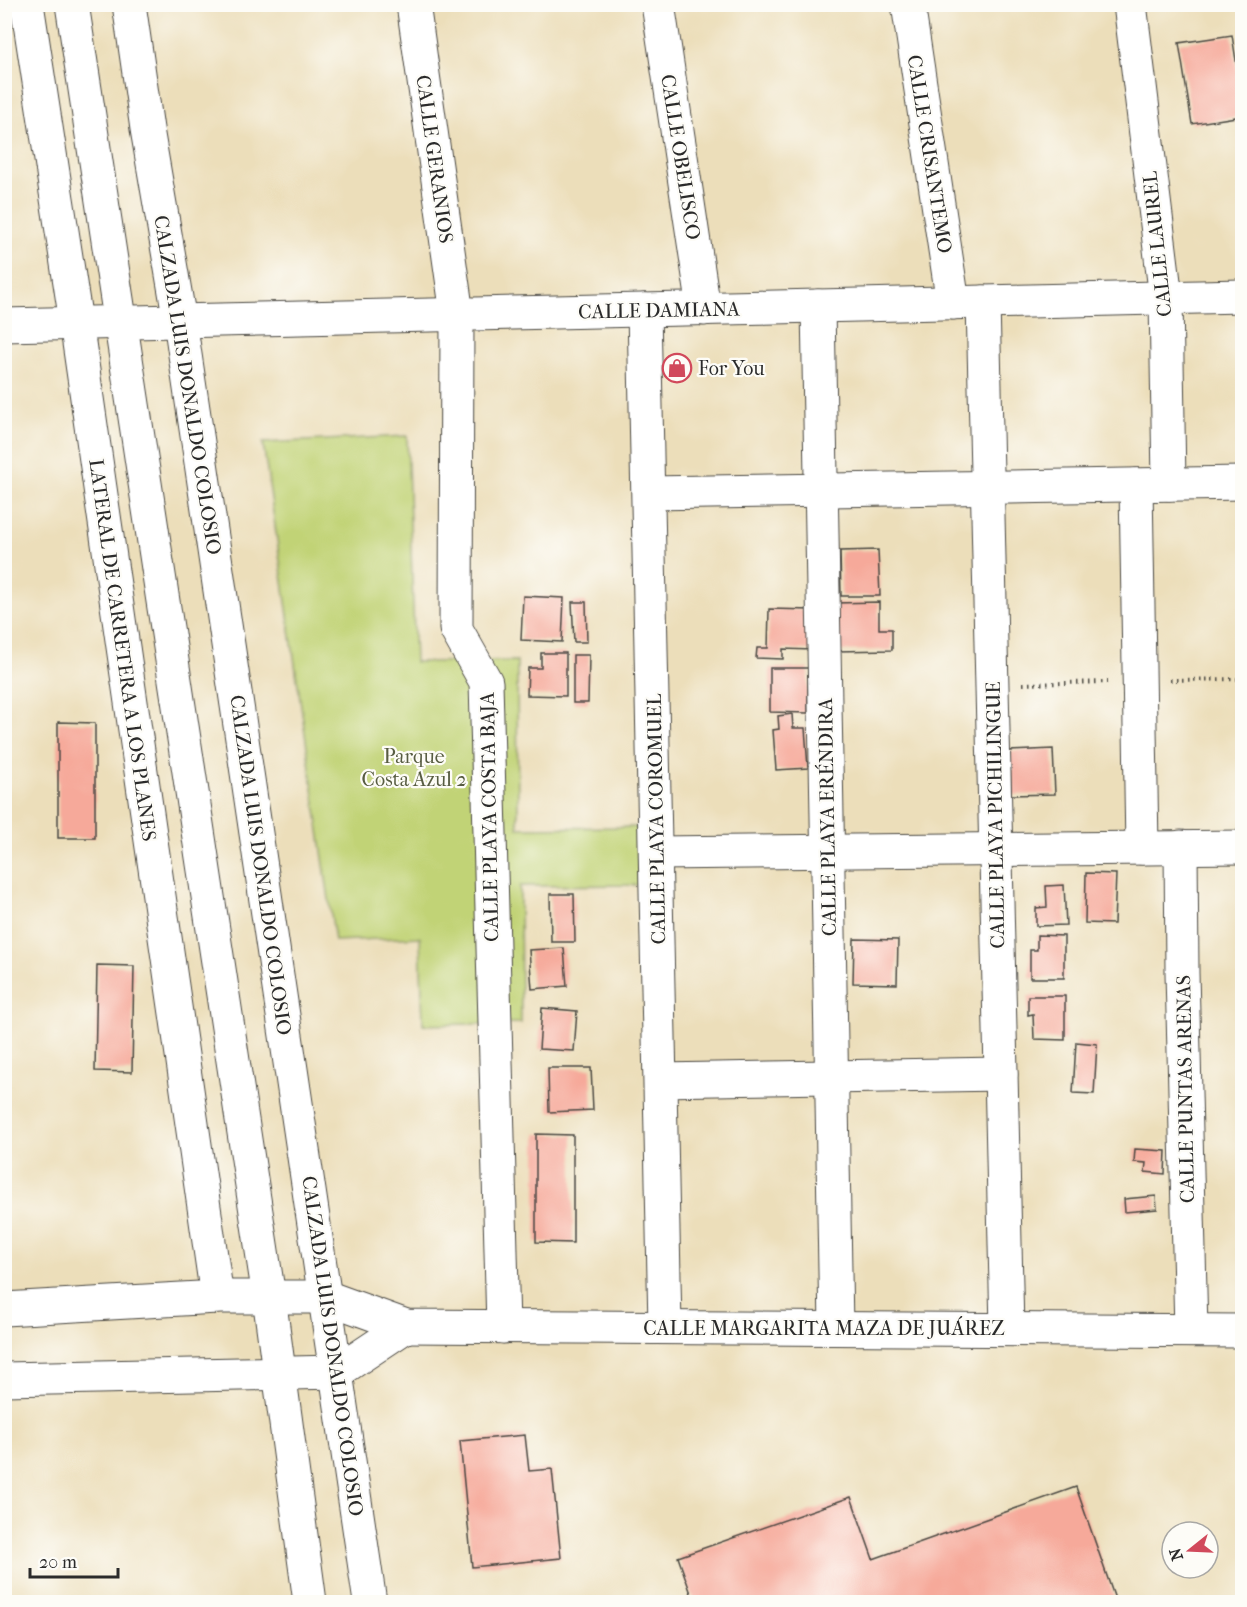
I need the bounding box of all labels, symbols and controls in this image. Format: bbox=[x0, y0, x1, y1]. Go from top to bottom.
street label: CALLE CRISANTEMO bbox=[902, 53, 957, 255]
street label: CALLE GERANIOS bbox=[411, 73, 458, 245]
street label: CALLE OBELISCO bbox=[656, 73, 705, 241]
street label: CALLE LAUREL bbox=[1138, 170, 1177, 318]
street label: CALZADA LUIS DONALDO COLOSIO bbox=[149, 214, 226, 556]
street label: CALLE DAMIANA bbox=[578, 298, 741, 323]
shop icon: For You bbox=[661, 352, 693, 384]
place label: For You bbox=[698, 357, 765, 380]
street label: LATERAL DE CARRETERA A LOS PLANES bbox=[84, 458, 161, 843]
street label: CALLE PLAYA PICHILINGUE bbox=[982, 681, 1009, 949]
street label: CALLE PLAYA COSTA BAJA bbox=[476, 691, 503, 942]
street label: CALZADA LUIS DONALDO COLOSIO bbox=[225, 693, 296, 1037]
street label: CALLE PLAYA COROMUEL bbox=[643, 693, 670, 945]
street label: CALLE PLAYA ERÉNDIRA bbox=[813, 697, 841, 936]
park label: Parque Costa Azul 2 bbox=[362, 745, 466, 791]
street label: CALLE PUNTAS ARENAS bbox=[1172, 975, 1199, 1203]
street label: CALZADA LUIS DONALDO COLOSIO bbox=[297, 1174, 368, 1518]
street label: CALLE MARGARITA MAZA DE JUÁREZ bbox=[643, 1316, 1005, 1340]
north arrow bbox=[1160, 1520, 1220, 1580]
scale bar bbox=[30, 1541, 118, 1579]
text: N bbox=[1165, 1545, 1187, 1563]
text: 20 m bbox=[39, 1552, 77, 1573]

